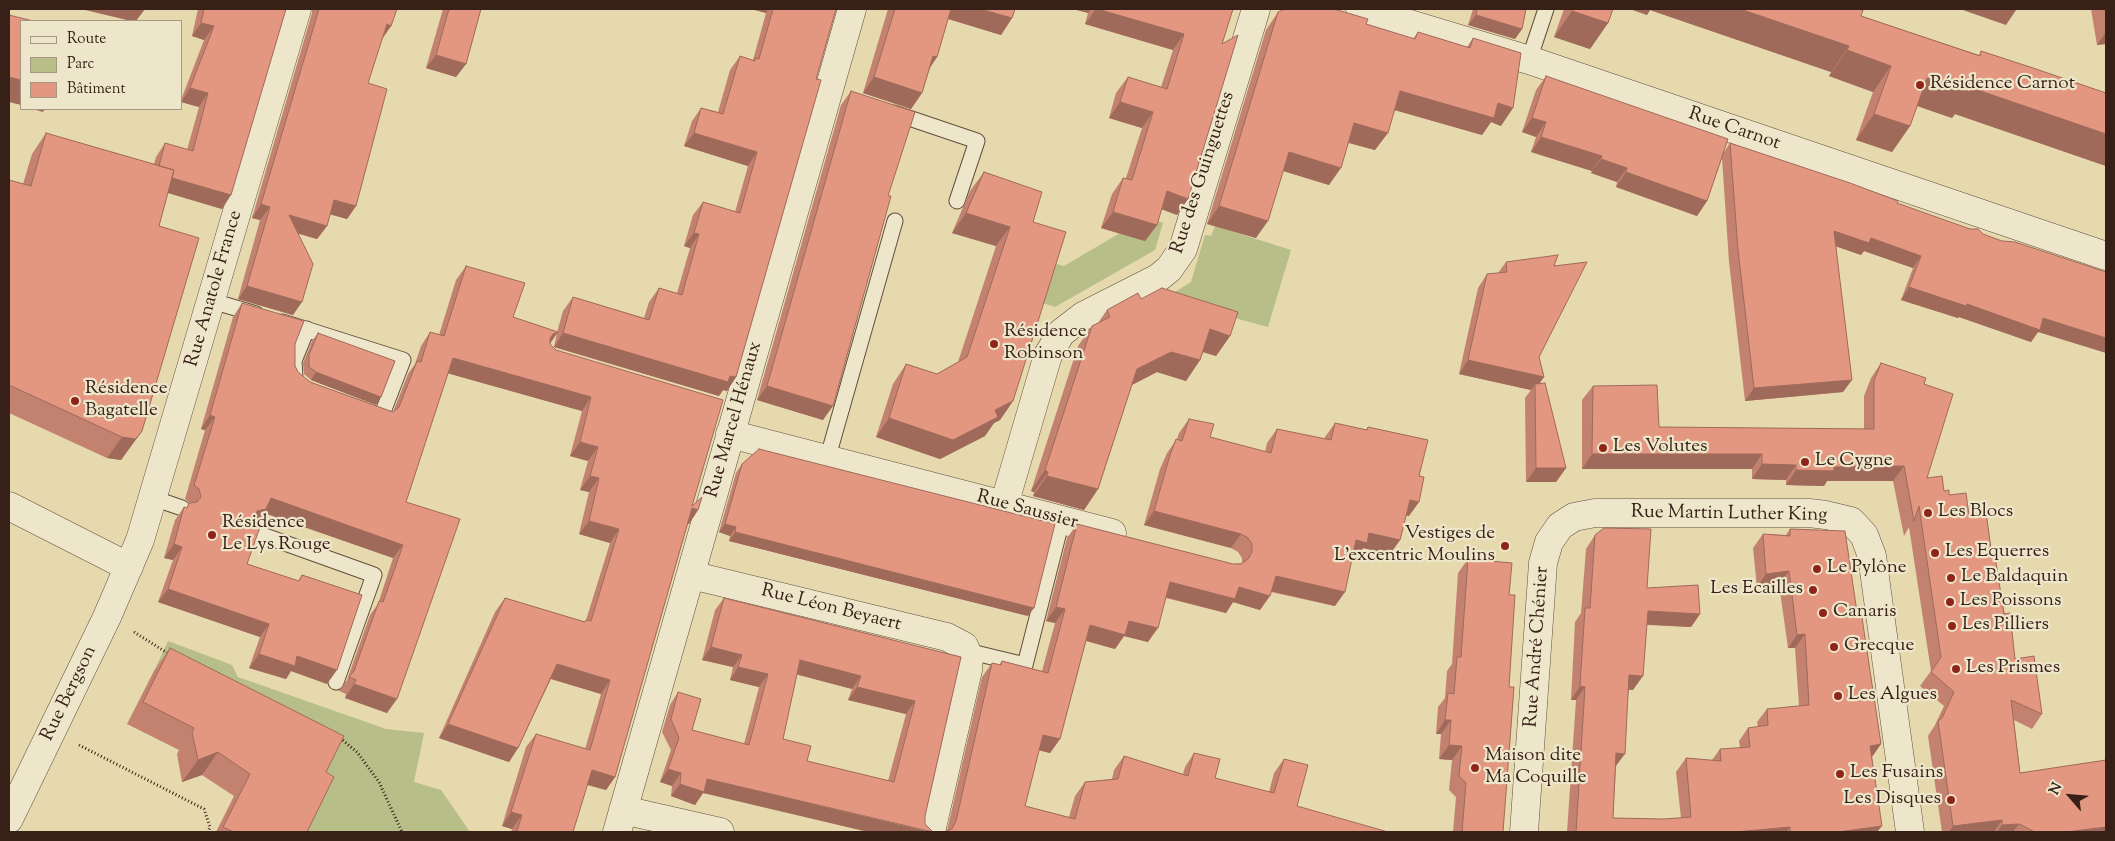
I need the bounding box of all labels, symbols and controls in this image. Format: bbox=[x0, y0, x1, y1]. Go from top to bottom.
legend bbox=[20, 20, 182, 110]
text: Route bbox=[67, 29, 106, 50]
text: Parc bbox=[67, 54, 94, 75]
place label: Résidence Carnot bbox=[1930, 74, 2075, 96]
text: Bâtiment bbox=[67, 79, 126, 100]
marker: Résidence Carnot bbox=[1914, 79, 1926, 91]
street label: Rue des Guinguettes bbox=[1167, 89, 1241, 257]
street label: Rue Carnot bbox=[1685, 104, 1783, 156]
street label: Rue Anatole France bbox=[182, 208, 248, 370]
place label: Résidence Robinson bbox=[1004, 322, 1087, 366]
marker: Résidence Robinson bbox=[988, 338, 1000, 350]
street label: Rue Marcel Hénaux bbox=[702, 339, 768, 501]
place label: Résidence Bagatelle bbox=[85, 379, 168, 423]
marker: Résidence Bagatelle bbox=[69, 395, 81, 407]
place label: Les Volutes bbox=[1613, 437, 1707, 459]
marker: Les Volutes bbox=[1597, 442, 1609, 454]
place label: Le Cygne bbox=[1815, 451, 1893, 473]
marker: Le Cygne bbox=[1799, 456, 1811, 468]
street label: Rue Saussier bbox=[974, 487, 1080, 535]
street label: Rue Martin Luther King bbox=[1631, 502, 1827, 528]
place label: Les Blocs bbox=[1938, 502, 2013, 524]
marker: Les Blocs bbox=[1922, 507, 1934, 519]
place label: Résidence Le Lys Rouge bbox=[222, 513, 331, 557]
place label: Vestiges de L'excentric Moulins bbox=[1334, 524, 1495, 568]
marker: Résidence Le Lys Rouge bbox=[206, 529, 218, 541]
marker: Vestiges de L'excentric Moulins bbox=[1499, 540, 1511, 552]
place label: Les Equerres bbox=[1945, 542, 2049, 564]
marker: Les Equerres bbox=[1929, 547, 1941, 559]
place label: Le Pylône bbox=[1827, 558, 1907, 580]
marker: Le Pylône bbox=[1811, 563, 1823, 575]
street label: Rue André Chénier bbox=[1521, 566, 1555, 728]
place label: Le Baldaquin bbox=[1961, 567, 2068, 589]
marker: Le Baldaquin bbox=[1945, 572, 1957, 584]
place label: Les Ecailles bbox=[1710, 579, 1803, 601]
street label: Rue Léon Beyaert bbox=[758, 581, 904, 637]
marker: Les Ecailles bbox=[1807, 584, 1819, 596]
place label: Les Poissons bbox=[1960, 591, 2062, 613]
marker: Les Poissons bbox=[1944, 596, 1956, 608]
place label: Canaris bbox=[1833, 602, 1897, 624]
marker: Canaris bbox=[1817, 607, 1829, 619]
place label: Les Pilliers bbox=[1962, 615, 2049, 637]
marker: Les Pilliers bbox=[1946, 620, 1958, 632]
place label: Grecque bbox=[1844, 636, 1914, 658]
marker: Grecque bbox=[1828, 641, 1840, 653]
street label: Rue Bergson bbox=[37, 643, 103, 745]
place label: Les Prismes bbox=[1966, 658, 2060, 680]
marker: Les Prismes bbox=[1950, 663, 1962, 675]
place label: Les Algues bbox=[1848, 685, 1937, 707]
marker: Les Algues bbox=[1832, 690, 1844, 702]
place label: Maison dite Ma Coquille bbox=[1485, 746, 1586, 790]
marker: Maison dite Ma Coquille bbox=[1469, 762, 1481, 774]
place label: Les Fusains bbox=[1850, 763, 1943, 785]
marker: Les Fusains bbox=[1834, 768, 1846, 780]
north arrow bbox=[2045, 771, 2095, 821]
text: N bbox=[2045, 780, 2068, 799]
place label: Les Disques bbox=[1844, 789, 1941, 811]
marker: Les Disques bbox=[1945, 794, 1957, 806]

